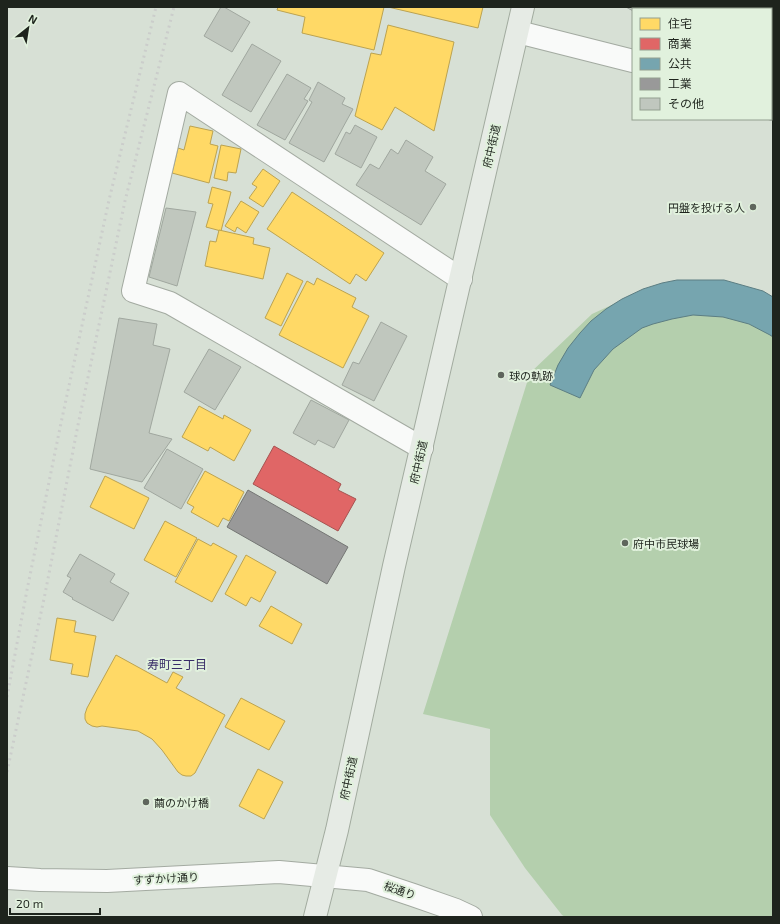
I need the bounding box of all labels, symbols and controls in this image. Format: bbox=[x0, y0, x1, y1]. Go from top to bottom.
north arrow bbox=[8, 8, 48, 48]
legend bbox=[632, 8, 772, 120]
text: N bbox=[27, 11, 40, 27]
text: 住宅 bbox=[668, 16, 692, 30]
text: 商業 bbox=[668, 36, 692, 50]
text: 公共 bbox=[668, 56, 692, 70]
text: 工業 bbox=[668, 76, 692, 90]
text: その他 bbox=[668, 96, 704, 110]
street label: 府中街道 bbox=[480, 123, 502, 169]
place label: 円盤を投げる人 bbox=[668, 201, 745, 214]
marker: 円盤を投げる人 bbox=[748, 202, 758, 212]
place label: 球の軌跡 bbox=[509, 369, 553, 382]
marker: 球の軌跡 bbox=[496, 370, 506, 380]
street label: 府中街道 bbox=[407, 439, 429, 485]
place label: 府中市民球場 bbox=[633, 537, 699, 550]
marker: 府中市民球場 bbox=[620, 538, 630, 548]
district label: 寿町三丁目 bbox=[147, 657, 207, 671]
street label: 府中街道 bbox=[337, 755, 359, 801]
place label: 繭のかけ橋 bbox=[154, 796, 209, 809]
marker: 繭のかけ橋 bbox=[141, 797, 151, 807]
street label: すずかけ通り bbox=[133, 870, 199, 886]
street label: 桜通り bbox=[382, 878, 418, 902]
scale bar bbox=[10, 890, 100, 916]
text: 20 m bbox=[16, 896, 43, 910]

